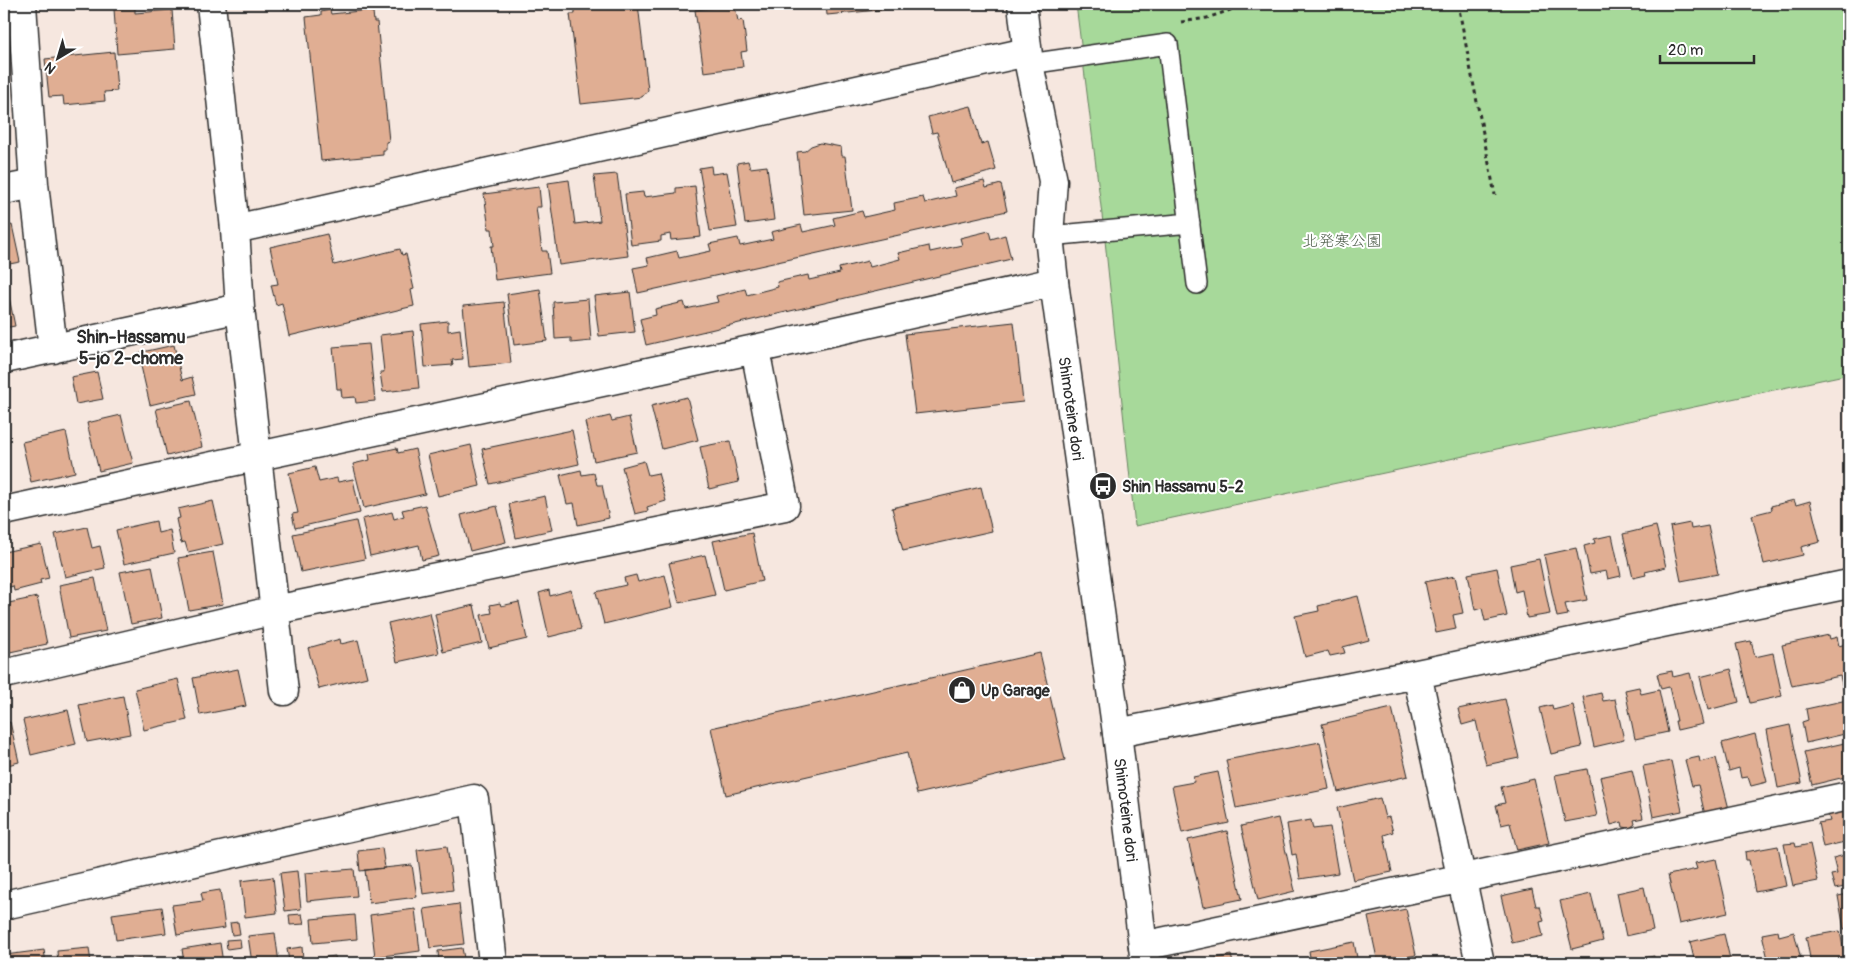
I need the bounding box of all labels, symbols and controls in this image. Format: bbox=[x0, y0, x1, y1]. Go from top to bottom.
north arrow bbox=[32, 32, 82, 82]
scale bar bbox=[1660, 32, 1754, 64]
text: 20 m bbox=[1668, 41, 1703, 60]
text: N bbox=[41, 58, 59, 77]
park label: 北発寒公園 bbox=[1302, 231, 1382, 251]
district label: Shin-Hassamu 5-jo 2-chome bbox=[76, 326, 186, 370]
street label: Shimoteine dori bbox=[1054, 356, 1088, 462]
bus stop icon: Shin Hassamu 5-2 bbox=[1088, 471, 1118, 501]
place label: Shin Hassamu 5-2 bbox=[1122, 477, 1244, 497]
shop icon: Up Garage bbox=[947, 675, 977, 705]
place label: Up Garage bbox=[981, 681, 1051, 701]
street label: Shimoteine dori bbox=[1109, 757, 1142, 863]

